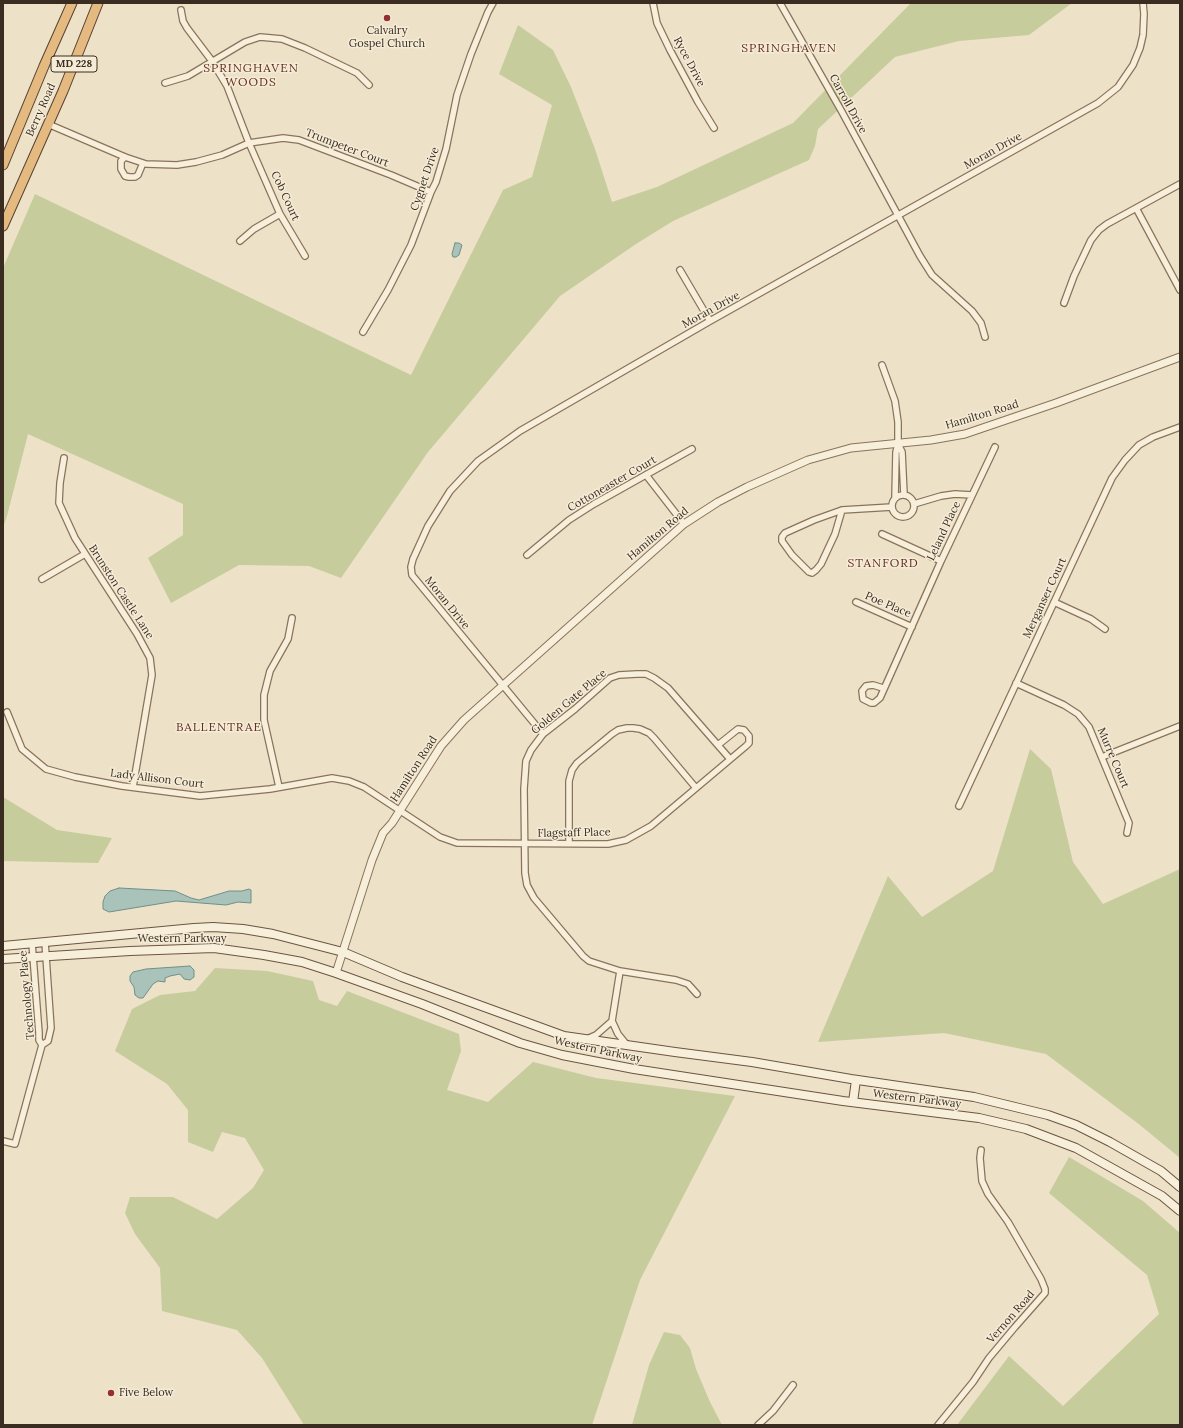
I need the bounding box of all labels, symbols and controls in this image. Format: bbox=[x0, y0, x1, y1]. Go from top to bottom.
marker: Calvalry Gospel Church bbox=[382, 13, 392, 23]
place label: Calvalry Gospel Church bbox=[349, 24, 425, 50]
street label: Ryce Drive bbox=[670, 35, 708, 89]
district label: SPRINGHAVEN bbox=[741, 42, 837, 56]
road number: MD 228 bbox=[51, 56, 97, 72]
district label: SPRINGHAVEN WOODS bbox=[203, 62, 299, 90]
street label: Carroll Drive bbox=[826, 72, 870, 136]
street label: Berry Road bbox=[23, 81, 59, 139]
street label: Trumpeter Court bbox=[303, 126, 391, 170]
street label: Moran Drive bbox=[962, 130, 1024, 172]
street label: Cygnet Drive bbox=[408, 145, 442, 213]
street label: Cob Court bbox=[268, 169, 302, 223]
street label: Moran Drive bbox=[680, 289, 742, 331]
street label: Hamilton Road bbox=[944, 398, 1020, 432]
street label: Cottoneaster Court bbox=[565, 453, 659, 515]
street label: Leland Place bbox=[924, 499, 964, 563]
street label: Hamilton Road bbox=[625, 505, 691, 563]
street label: Brunston Castle Lane bbox=[86, 542, 156, 642]
street label: Merganser Court bbox=[1021, 556, 1069, 640]
district label: STANFORD bbox=[847, 557, 919, 571]
street label: Moran Drive bbox=[422, 574, 472, 632]
street label: Poe Place bbox=[863, 589, 913, 621]
street label: Golden Gate Place bbox=[529, 667, 609, 737]
district label: BALLENTRAE bbox=[176, 721, 262, 735]
street label: Murre Court bbox=[1094, 726, 1132, 790]
street label: Hamilton Road bbox=[388, 734, 440, 804]
street label: Lady Allison Court bbox=[109, 767, 205, 791]
street label: Flagstaff Place bbox=[537, 826, 611, 840]
street label: Western Parkway bbox=[137, 932, 227, 946]
street label: Technology Place bbox=[17, 950, 37, 1040]
street label: Western Parkway bbox=[553, 1034, 643, 1066]
street label: Western Parkway bbox=[872, 1087, 962, 1111]
street label: Vernon Road bbox=[984, 1288, 1038, 1346]
place label: Five Below bbox=[119, 1386, 173, 1400]
marker: Five Below bbox=[106, 1388, 116, 1398]

